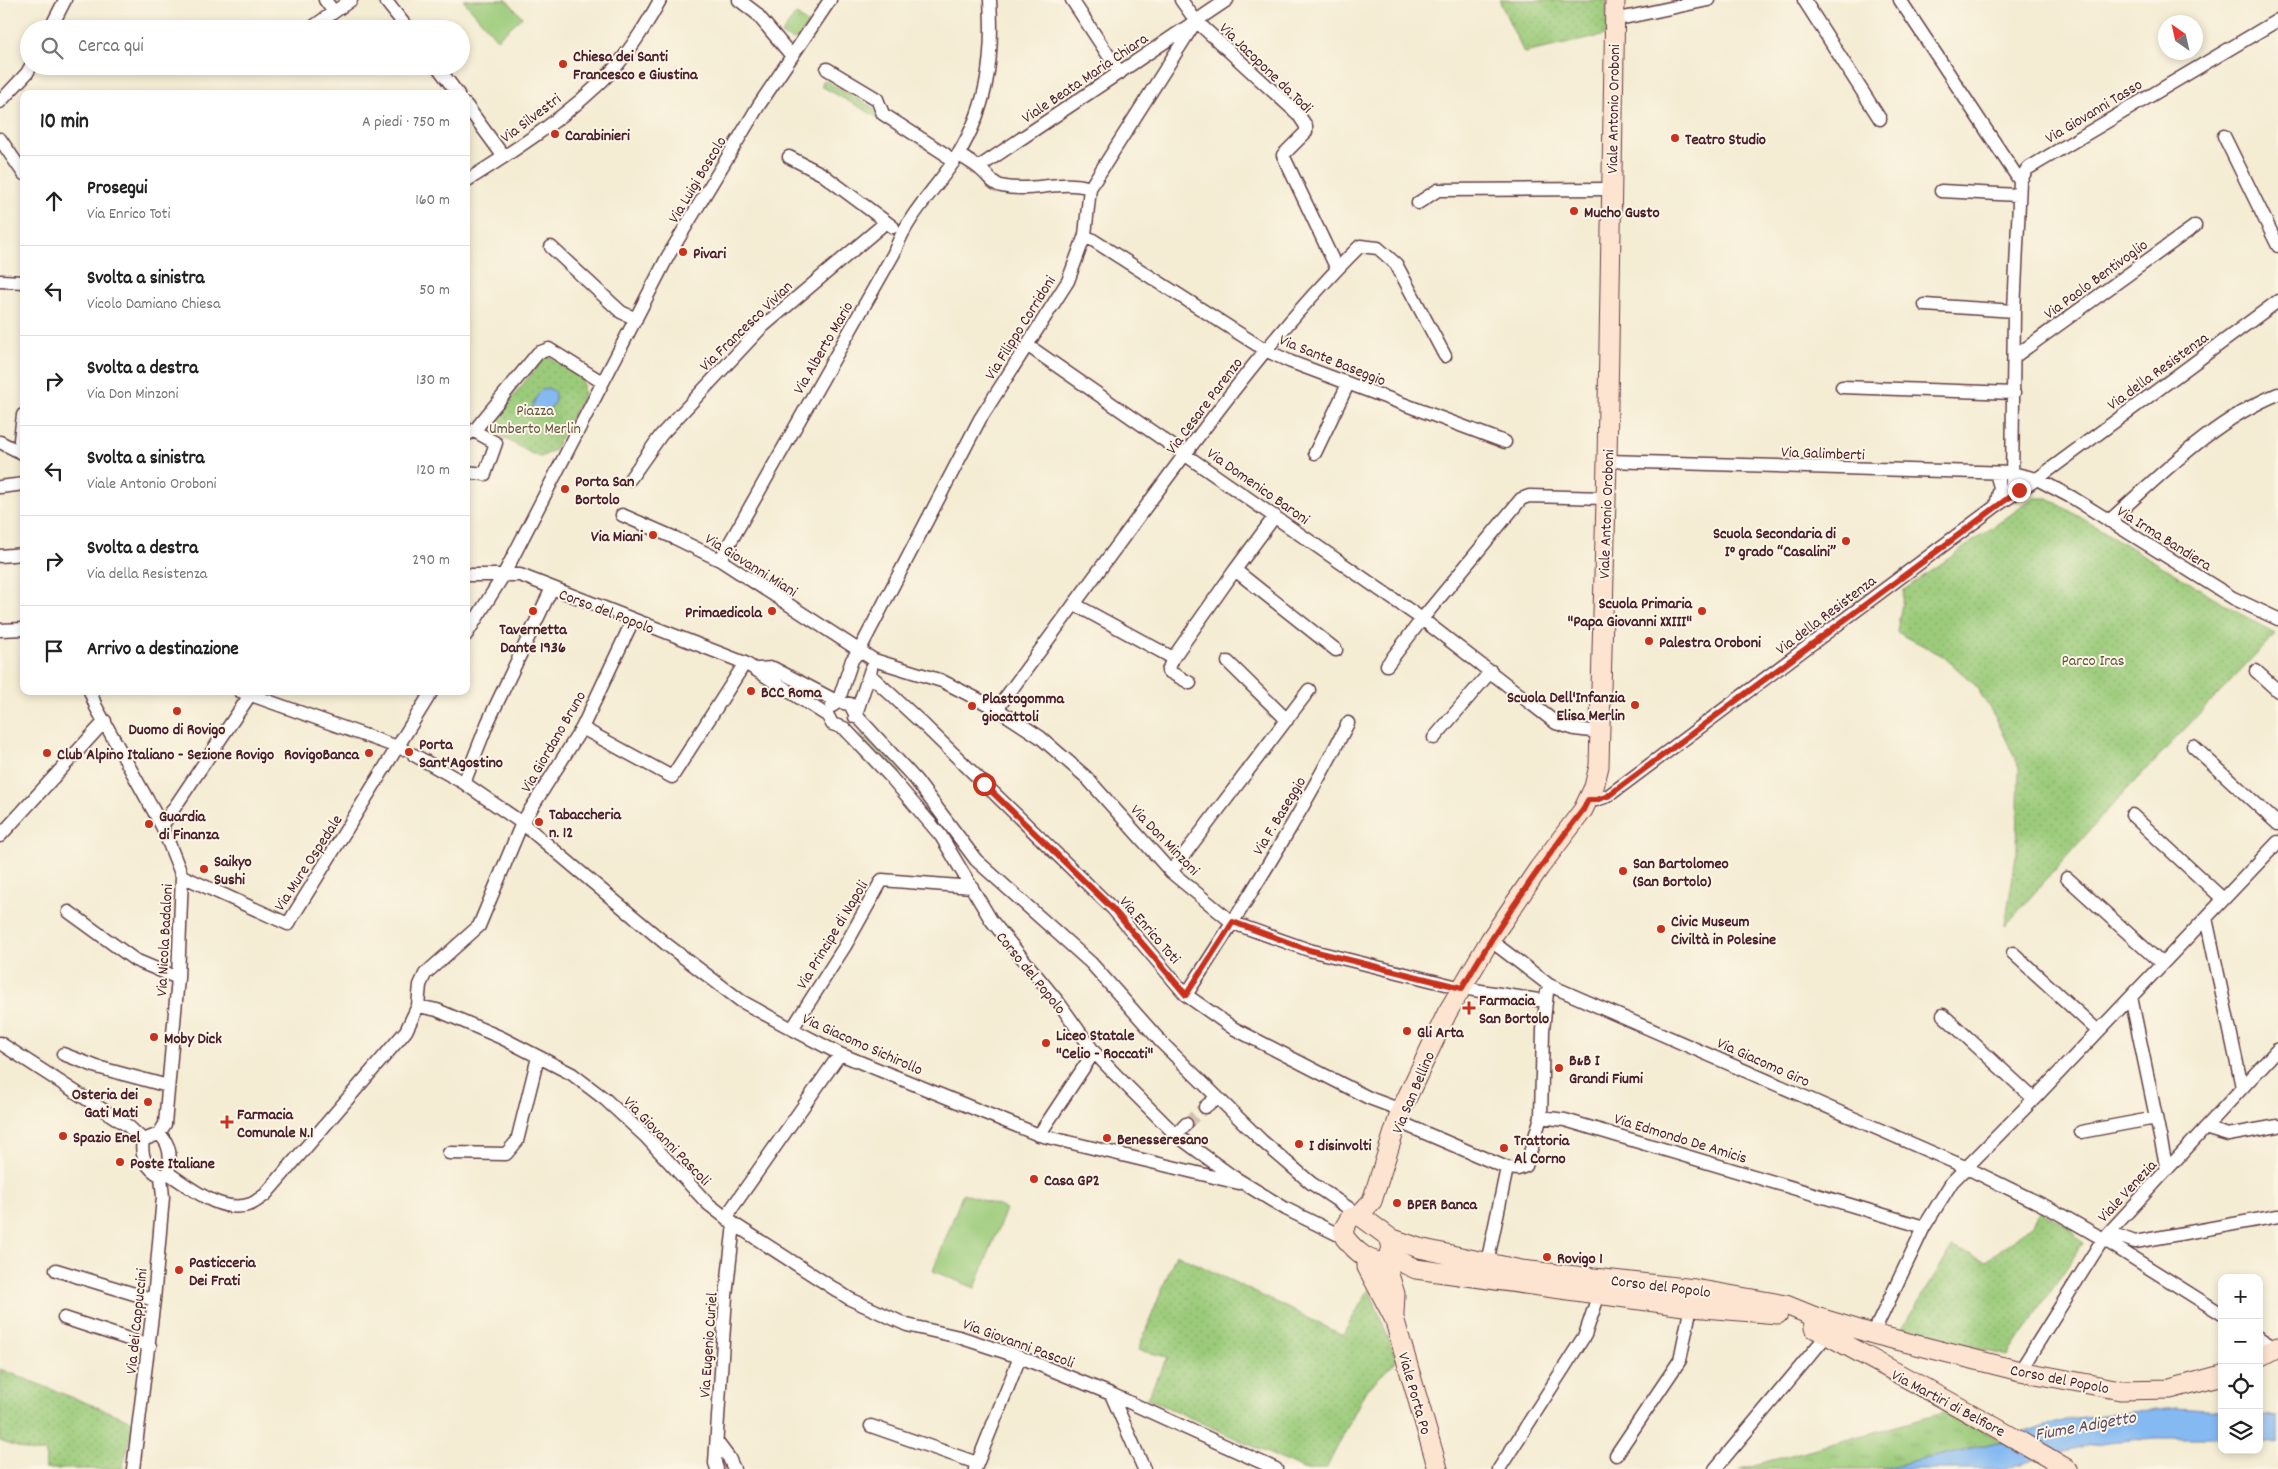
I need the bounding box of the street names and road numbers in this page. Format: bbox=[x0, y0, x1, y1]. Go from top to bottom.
street label: Via Jacopone da Todi bbox=[1213, 18, 1317, 120]
street label: Viale Beata Maria Chiara bbox=[1018, 28, 1154, 130]
street label: Viale Antonio Oroboni bbox=[1602, 44, 1627, 174]
street label: Via Giovanni Tasso bbox=[2041, 74, 2147, 150]
street label: Via Silvestri bbox=[496, 88, 567, 149]
street label: Via Luigi Boscolo bbox=[663, 132, 733, 228]
street label: Via Paolo Bentivoglio bbox=[2040, 234, 2153, 326]
street label: Via Filippo Corridoni bbox=[980, 272, 1062, 385]
street label: Via Francesco Vivian bbox=[695, 276, 799, 378]
street label: Via Alberto Mario bbox=[788, 298, 860, 399]
street label: Via della Resistenza bbox=[2103, 327, 2214, 417]
street label: Via Sante Baseggio bbox=[1275, 329, 1389, 393]
street label: Via Cesare Parenzo bbox=[1161, 353, 1249, 460]
street label: Via Galimberti bbox=[1781, 442, 1865, 467]
street label: Via Domenico Baroni bbox=[1201, 443, 1314, 531]
street label: Viale Antonio Oroboni bbox=[1594, 449, 1621, 579]
street label: Via Irma Bandiera bbox=[2112, 501, 2216, 578]
street label: Via Giovanni Miani bbox=[700, 528, 802, 604]
street label: Via della Resistenza bbox=[1772, 570, 1882, 661]
street label: Corso del Popolo bbox=[555, 584, 657, 641]
street label: Via Giordano Bruno bbox=[516, 687, 593, 797]
street label: Via F. Baseggio bbox=[1248, 773, 1313, 860]
street label: Via Don Minzoni bbox=[1124, 800, 1204, 882]
street label: Via Mure Ospedale bbox=[269, 811, 349, 916]
street label: Via Principe di Napoli bbox=[791, 876, 875, 994]
street label: Via Nicola Badaloni bbox=[151, 883, 180, 997]
street label: Via Enrico Toti bbox=[1113, 892, 1185, 970]
street label: Corso del Popolo bbox=[990, 927, 1071, 1020]
street label: Via Giacomo Sichirollo bbox=[798, 1008, 926, 1082]
street label: Via Giacomo Giro bbox=[1713, 1033, 1813, 1094]
street label: Via San Bellino bbox=[1387, 1048, 1442, 1138]
street label: Via Giovanni Pascoli bbox=[617, 1092, 715, 1192]
street label: Via Edmondo De Amicis bbox=[1611, 1108, 1750, 1171]
street label: Viale Venezia bbox=[2093, 1155, 2163, 1228]
street label: Via dei Cappuccini bbox=[121, 1267, 154, 1375]
street label: Corso del Popolo bbox=[1610, 1270, 1712, 1305]
street label: Via Eugenio Curiel bbox=[694, 1292, 725, 1399]
street label: Via Giovanni Pascoli bbox=[959, 1313, 1077, 1375]
street label: Viale Porta Po bbox=[1391, 1350, 1436, 1437]
street label: Corso del Popolo bbox=[2008, 1360, 2111, 1401]
street label: Via Martiri di Belfiore bbox=[1887, 1364, 2009, 1444]

